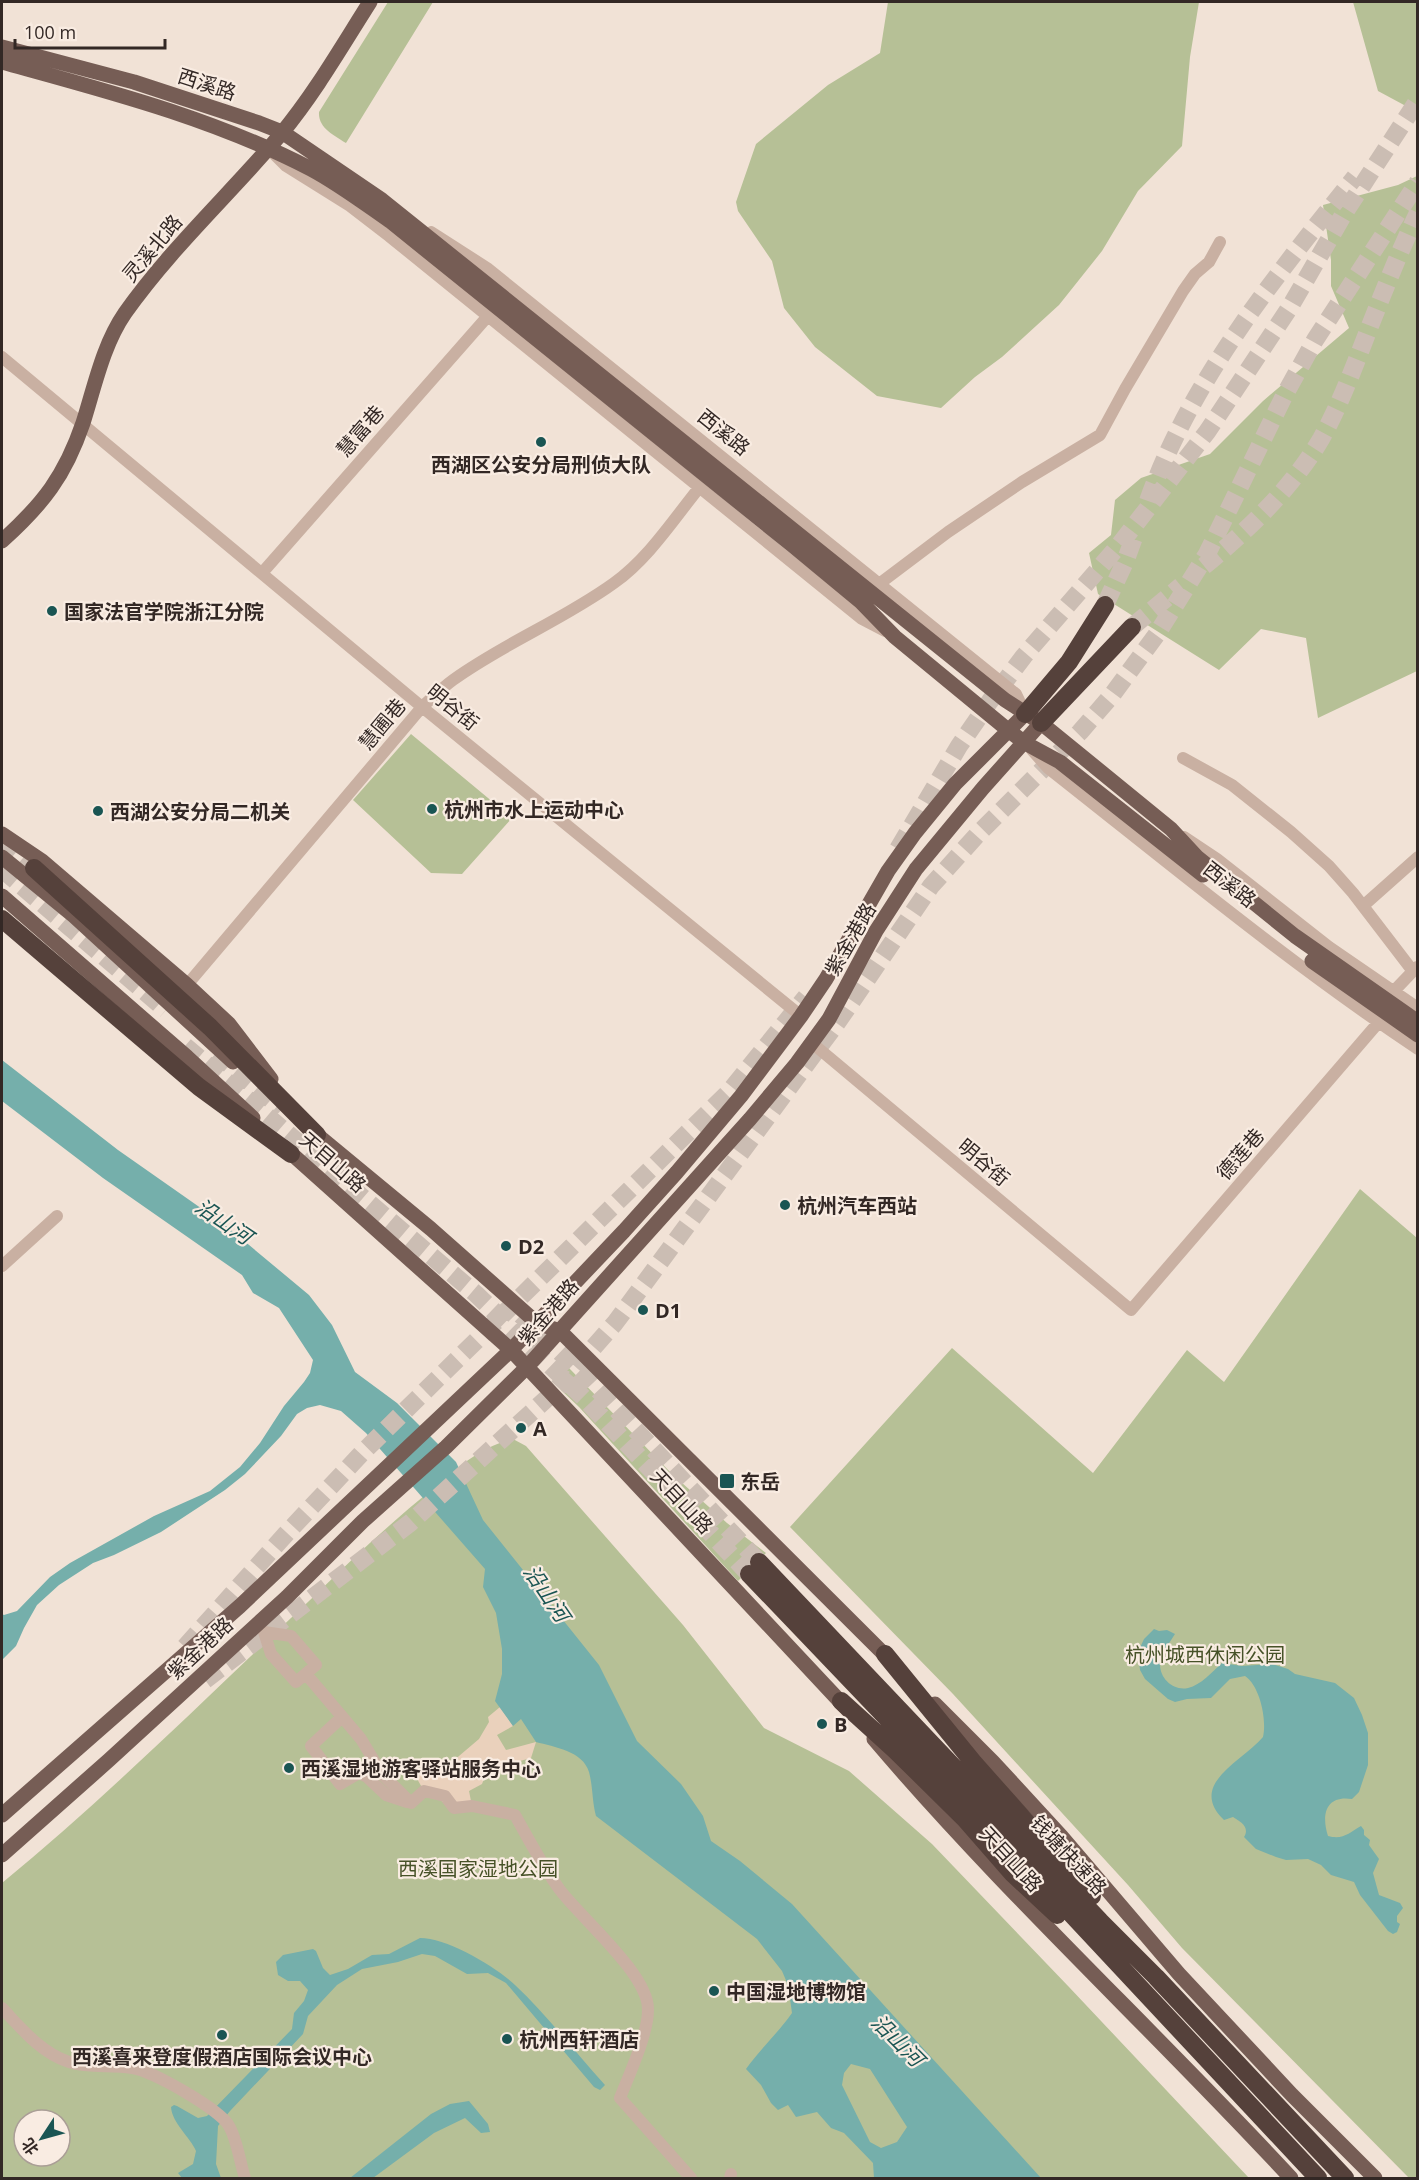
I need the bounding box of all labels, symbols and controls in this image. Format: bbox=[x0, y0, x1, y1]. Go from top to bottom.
scale bar bbox=[15, 12, 165, 50]
text: 100 m bbox=[24, 20, 76, 44]
street label: 西溪路 bbox=[174, 62, 240, 106]
street label: 灵溪北路 bbox=[116, 209, 188, 287]
street label: 慧富巷 bbox=[330, 400, 390, 462]
street label: 西溪路 bbox=[692, 403, 756, 461]
marker: 西湖区公安分局刑侦大队 bbox=[534, 435, 548, 449]
place label: 西湖区公安分局刑侦大队 bbox=[431, 451, 651, 478]
place label: 国家法官学院浙江分院 bbox=[64, 598, 264, 625]
marker: 国家法官学院浙江分院 bbox=[45, 604, 59, 618]
street label: 明谷街 bbox=[421, 678, 485, 736]
street label: 慧圃巷 bbox=[352, 692, 412, 756]
place label: 杭州市水上运动中心 bbox=[444, 796, 624, 823]
place label: 西湖公安分局二机关 bbox=[110, 798, 290, 825]
marker: 杭州市水上运动中心 bbox=[425, 802, 439, 816]
marker: 西湖公安分局二机关 bbox=[91, 804, 105, 818]
street label: 西溪路 bbox=[1198, 855, 1262, 913]
street label: 紫金港路 bbox=[818, 898, 882, 980]
street label: 德莲巷 bbox=[1210, 1123, 1270, 1185]
street label: 天目山路 bbox=[294, 1126, 372, 1198]
street label: 明谷街 bbox=[952, 1132, 1016, 1192]
water label: 沿山河 bbox=[190, 1192, 261, 1252]
place label: 杭州汽车西站 bbox=[797, 1192, 917, 1219]
marker: 杭州汽车西站 bbox=[778, 1198, 792, 1212]
place label: D2 bbox=[518, 1233, 544, 1260]
marker: D2 bbox=[499, 1239, 513, 1253]
street label: 紫金港路 bbox=[512, 1273, 584, 1351]
place label: D1 bbox=[655, 1297, 681, 1324]
marker: D1 bbox=[636, 1303, 650, 1317]
place label: A bbox=[533, 1415, 547, 1442]
marker: A bbox=[514, 1421, 528, 1435]
street label: 天目山路 bbox=[645, 1463, 719, 1539]
place label: 东岳 bbox=[740, 1468, 780, 1495]
marker: 东岳 bbox=[718, 1472, 736, 1490]
water label: 沿山河 bbox=[518, 1559, 578, 1630]
street label: 紫金港路 bbox=[162, 1611, 238, 1685]
park label: 杭州城西休闲公园 bbox=[1125, 1641, 1285, 1668]
place label: B bbox=[834, 1711, 847, 1738]
marker: B bbox=[815, 1717, 829, 1731]
place label: 西溪湿地游客驿站服务中心 bbox=[301, 1755, 541, 1782]
marker: 西溪湿地游客驿站服务中心 bbox=[282, 1761, 296, 1775]
street label: 钱塘快速路 bbox=[1025, 1809, 1113, 1901]
street label: 天目山路 bbox=[974, 1821, 1048, 1897]
park label: 西溪国家湿地公园 bbox=[398, 1855, 558, 1882]
place label: 中国湿地博物馆 bbox=[726, 1978, 866, 2005]
marker: 中国湿地博物馆 bbox=[707, 1984, 721, 1998]
water label: 沿山河 bbox=[866, 2008, 933, 2075]
place label: 杭州西轩酒店 bbox=[519, 2026, 639, 2053]
marker: 西溪喜来登度假酒店国际会议中心 bbox=[215, 2028, 229, 2042]
marker: 杭州西轩酒店 bbox=[500, 2032, 514, 2046]
place label: 西溪喜来登度假酒店国际会议中心 bbox=[72, 2043, 372, 2070]
north arrow bbox=[12, 2108, 72, 2168]
text: 北 bbox=[16, 2134, 43, 2160]

